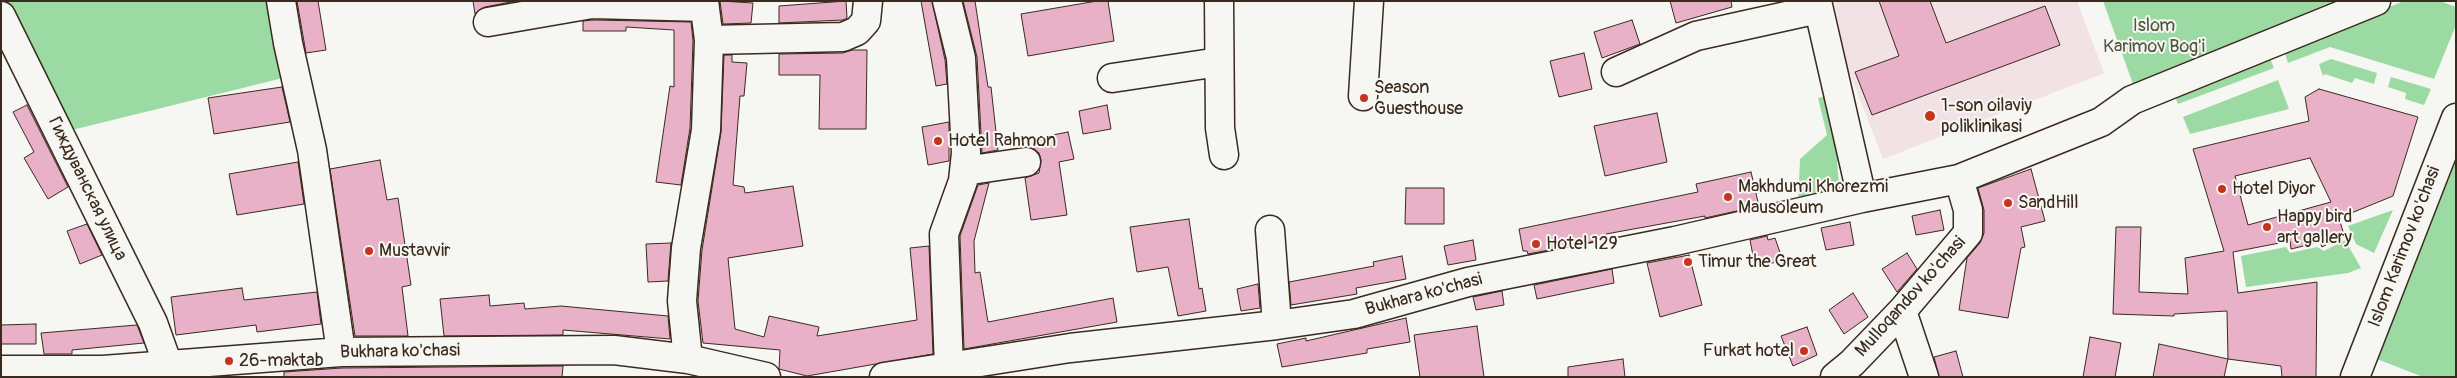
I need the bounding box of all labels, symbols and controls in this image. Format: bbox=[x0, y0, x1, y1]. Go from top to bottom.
park label: Islom Karimov Bog'i bbox=[2103, 15, 2205, 58]
place label: Season Guesthouse bbox=[1374, 77, 1463, 120]
marker: Season Guesthouse bbox=[1358, 92, 1370, 104]
place label: 1-son oilaviy poliklinikasi bbox=[1941, 95, 2032, 138]
marker: 1-son oilaviy poliklinikasi bbox=[1923, 109, 1937, 123]
street label: Гиждуванская улица bbox=[43, 114, 131, 264]
place label: Hotel Rahmon bbox=[948, 130, 1056, 152]
marker: Hotel Rahmon bbox=[932, 135, 944, 147]
street label: Islom Karimov ko'chasi bbox=[2364, 164, 2446, 330]
place label: Makhdumi Khorezmi Mausoleum bbox=[1738, 176, 1888, 218]
place label: Hotel Diyor bbox=[2232, 178, 2316, 200]
marker: Hotel Diyor bbox=[2216, 183, 2228, 195]
marker: Makhdumi Khorezmi Mausoleum bbox=[1722, 191, 1734, 203]
place label: SandHill bbox=[2018, 192, 2078, 214]
marker: SandHill bbox=[2002, 197, 2014, 209]
place label: Happy bird art gallery bbox=[2277, 206, 2352, 248]
marker: Happy bird art gallery bbox=[2261, 221, 2273, 233]
street label: Mulloqandov ko'chasi bbox=[1851, 232, 1971, 362]
place label: Hotel 129 bbox=[1546, 233, 1618, 255]
marker: Hotel 129 bbox=[1530, 238, 1542, 250]
place label: Mustavvir bbox=[379, 240, 451, 262]
marker: Mustavvir bbox=[363, 245, 375, 257]
place label: Timur the Great bbox=[1698, 251, 1817, 273]
marker: Timur the Great bbox=[1682, 256, 1694, 268]
street label: Bukhara ko'chasi bbox=[1363, 269, 1485, 321]
street label: Bukhara ko'chasi bbox=[340, 340, 460, 364]
place label: Furkat hotel bbox=[1703, 340, 1794, 362]
marker: Furkat hotel bbox=[1798, 345, 1810, 357]
place label: 26-maktab bbox=[239, 350, 324, 372]
marker: 26-maktab bbox=[223, 355, 235, 367]

